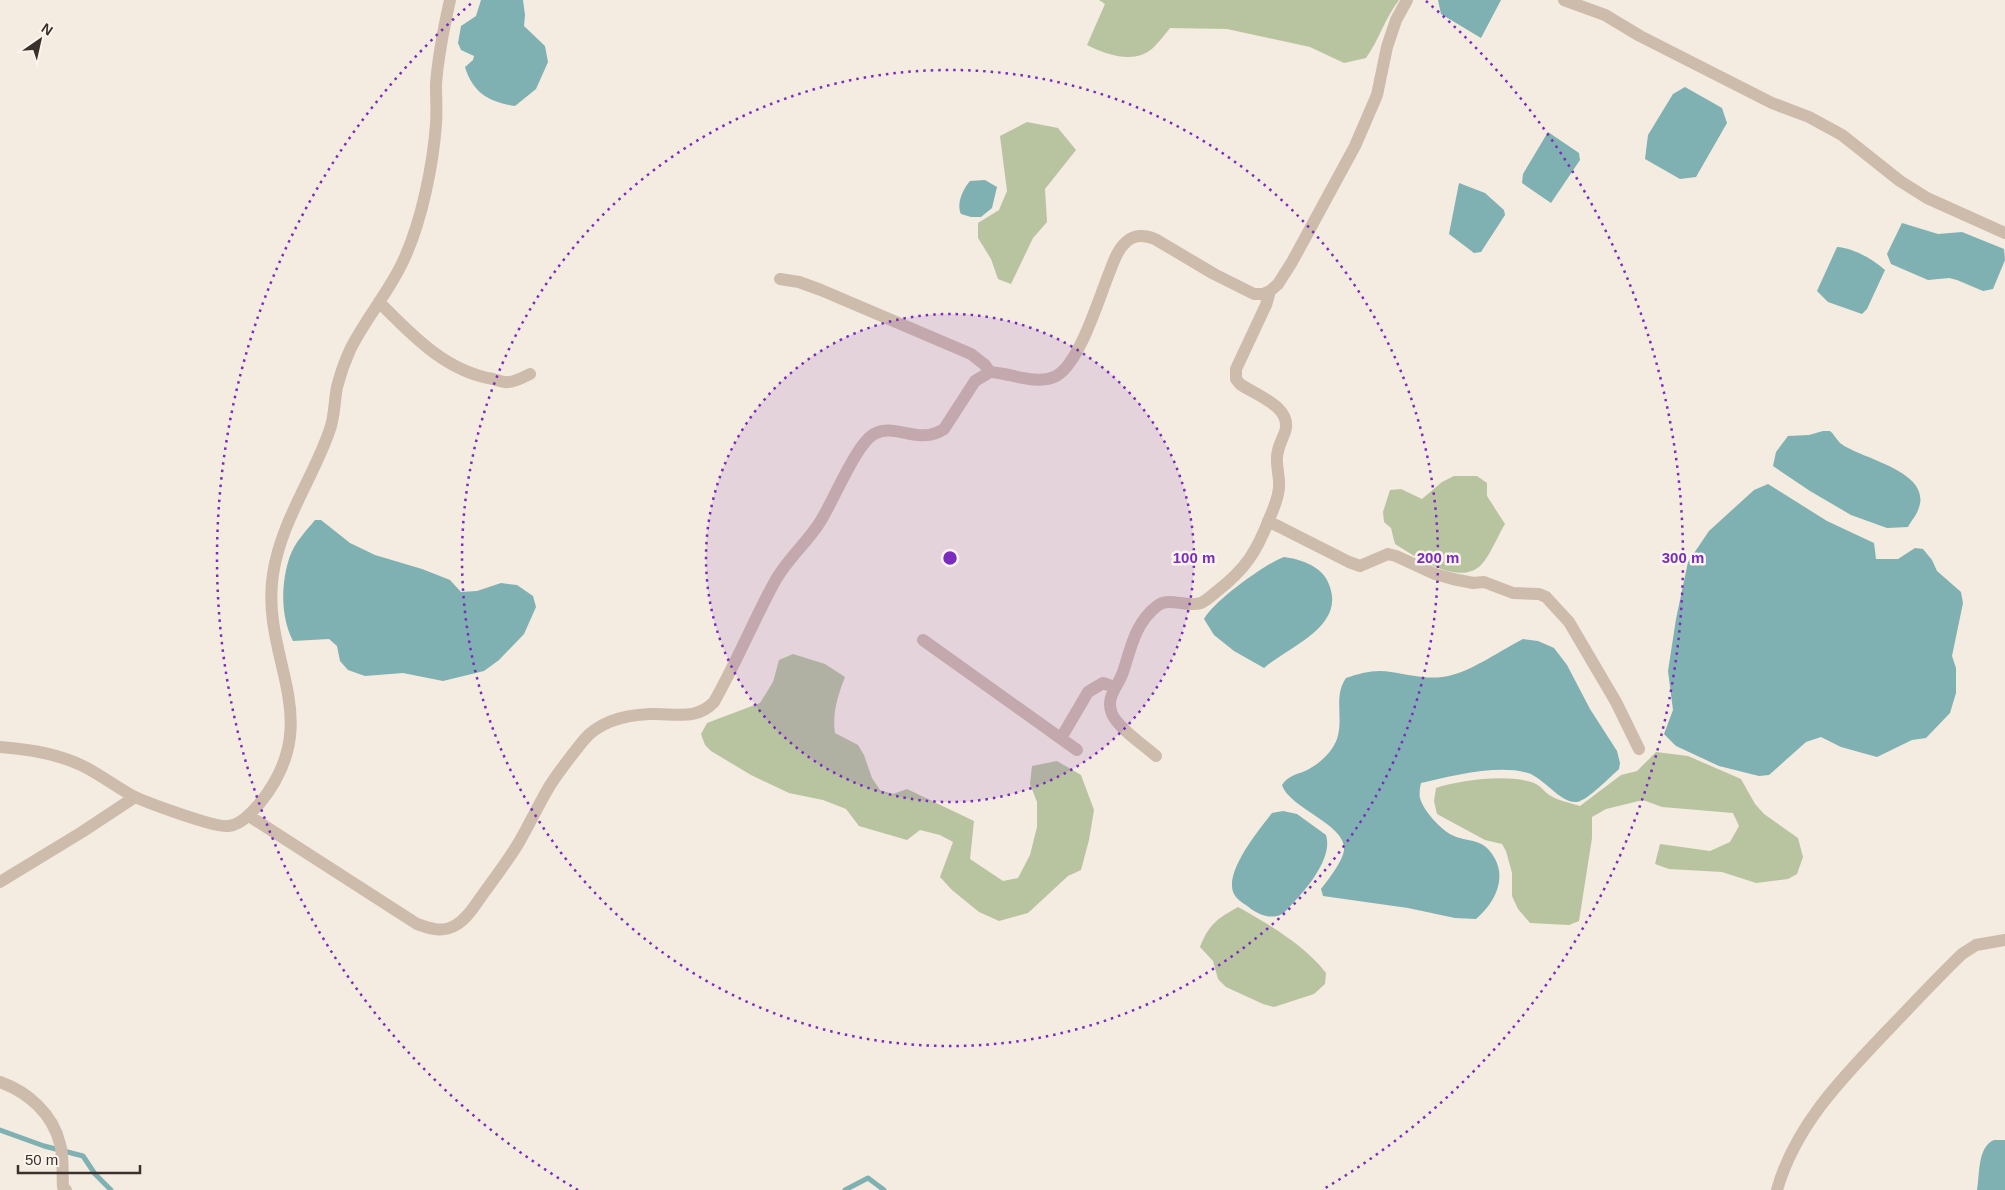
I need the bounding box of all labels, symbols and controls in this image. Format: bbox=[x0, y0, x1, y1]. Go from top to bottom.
north arrow bbox=[15, 15, 65, 65]
text: N bbox=[39, 20, 56, 39]
centre of rings bbox=[941, 549, 959, 567]
text: 100 m bbox=[1173, 549, 1215, 566]
text: 200 m bbox=[1417, 549, 1459, 566]
text: 300 m bbox=[1662, 549, 1704, 566]
scale bar bbox=[18, 1142, 140, 1174]
text: 50 m bbox=[25, 1151, 58, 1168]

